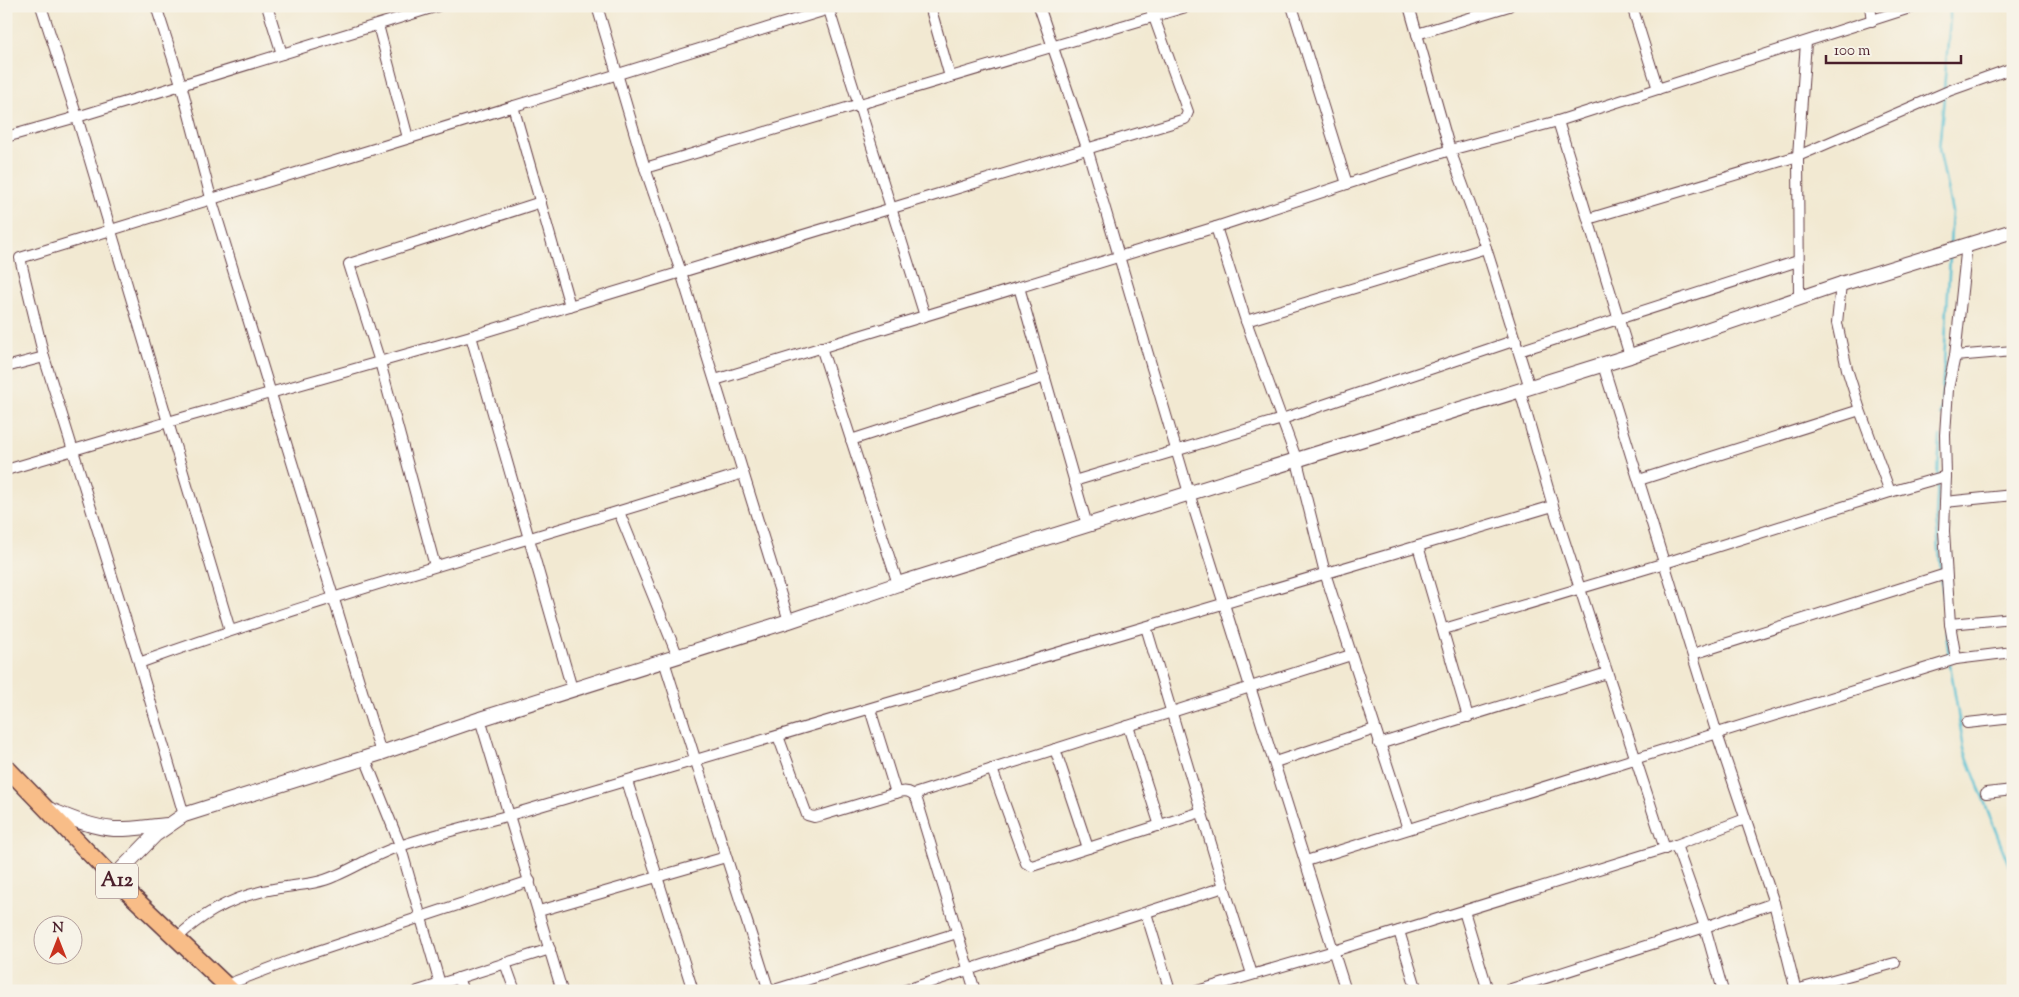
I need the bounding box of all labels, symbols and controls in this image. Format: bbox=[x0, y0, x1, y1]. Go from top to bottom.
scale bar bbox=[1826, 32, 1962, 64]
text: 100 m bbox=[1834, 41, 1871, 62]
road number: A12 bbox=[96, 864, 138, 898]
north arrow bbox=[32, 914, 82, 964]
text: N bbox=[52, 919, 64, 939]

